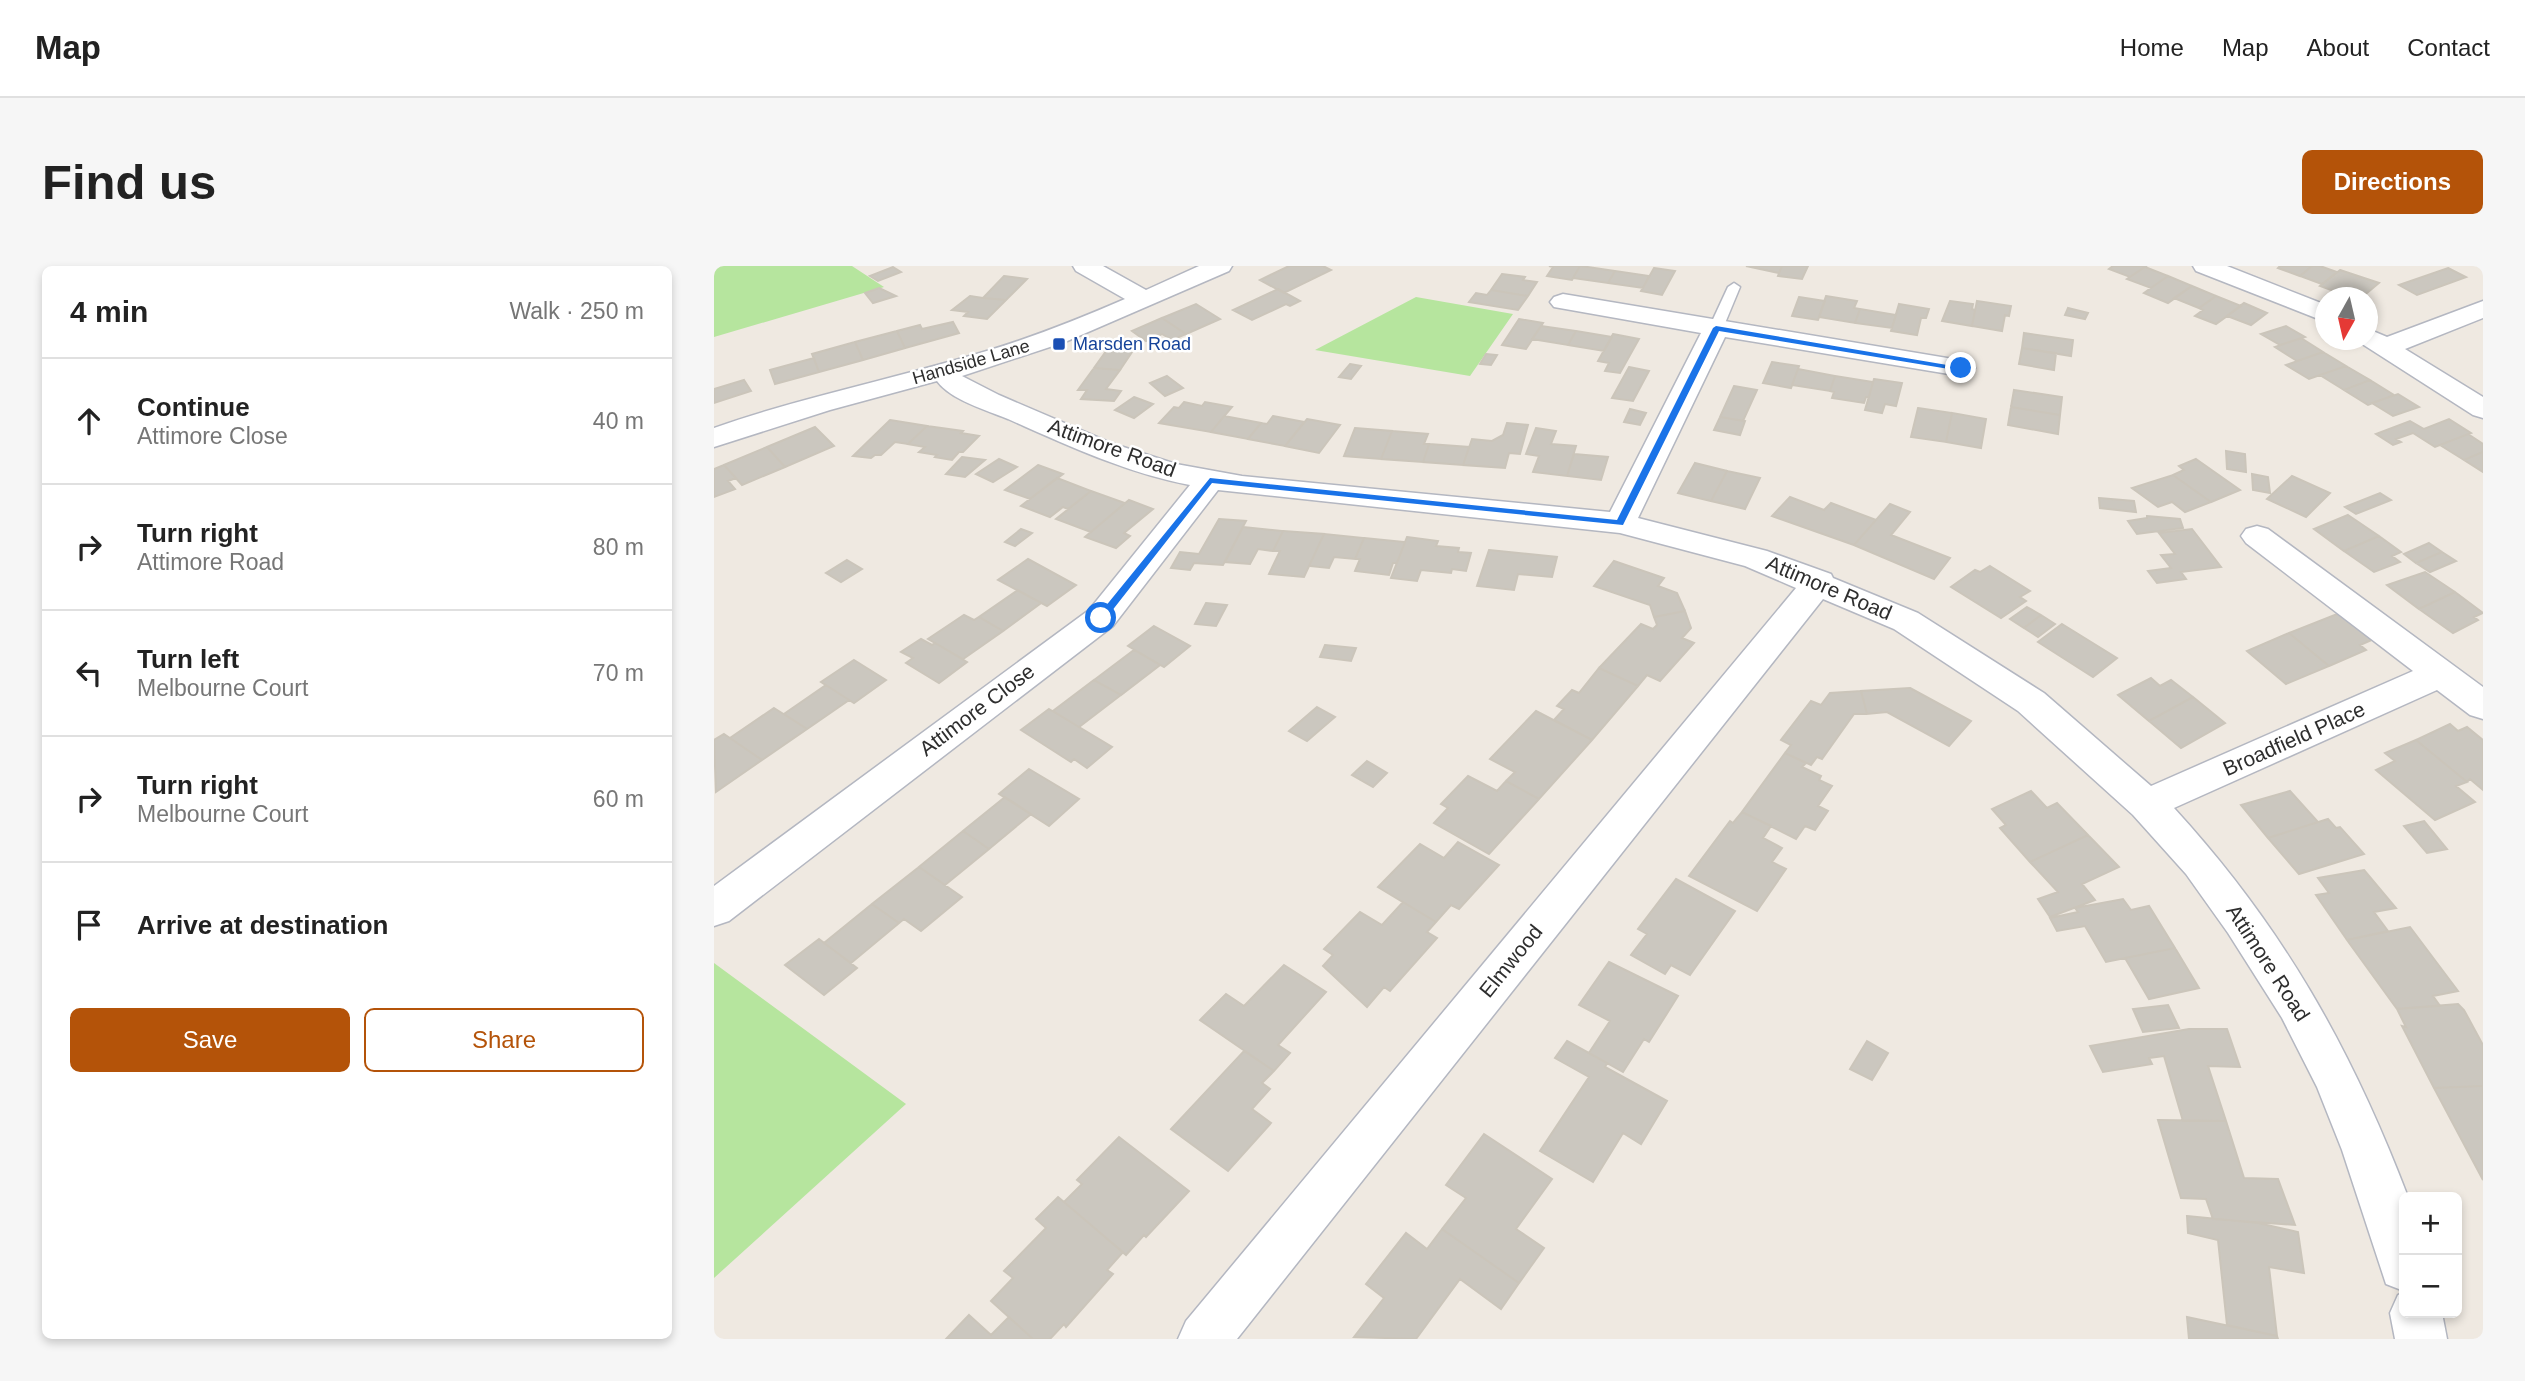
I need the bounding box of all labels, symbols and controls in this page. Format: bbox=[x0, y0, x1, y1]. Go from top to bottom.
text: Map bbox=[35, 29, 101, 66]
text: Home bbox=[2120, 34, 2184, 61]
text: Map bbox=[2222, 34, 2269, 61]
text: About bbox=[2307, 34, 2369, 61]
text: Contact bbox=[2407, 34, 2490, 61]
button: Directions bbox=[2302, 150, 2483, 214]
text: Find us bbox=[42, 155, 216, 209]
north arrow bbox=[2315, 287, 2378, 350]
text: 4 min bbox=[70, 295, 148, 328]
text: Walk · 250 m bbox=[509, 298, 644, 324]
place label: Marsden Road bbox=[1073, 334, 1191, 354]
street label: Handside Lane bbox=[910, 336, 1032, 388]
marker: Marsden Road bbox=[1051, 336, 1067, 352]
route end bbox=[1945, 352, 1976, 383]
text: Continue bbox=[137, 392, 250, 422]
icon: ahead bbox=[70, 402, 108, 440]
text: 40 m bbox=[593, 408, 644, 434]
street label: Attimore Road bbox=[1045, 414, 1179, 481]
text: Attimore Close bbox=[137, 423, 288, 449]
text: Turn right bbox=[137, 518, 258, 548]
icon: right bbox=[70, 528, 108, 566]
text: 80 m bbox=[593, 534, 644, 560]
text: Attimore Road bbox=[137, 549, 284, 575]
street label: Attimore Road bbox=[1763, 551, 1895, 624]
route start bbox=[1085, 602, 1116, 633]
text: Turn left bbox=[137, 644, 239, 674]
icon: left bbox=[70, 654, 108, 692]
street label: Attimore Close bbox=[915, 659, 1039, 760]
text: 70 m bbox=[593, 660, 644, 686]
text: Melbourne Court bbox=[137, 675, 308, 701]
street label: Broadfield Place bbox=[2219, 697, 2368, 780]
text: Turn right bbox=[137, 770, 258, 800]
icon: right bbox=[70, 780, 108, 818]
text: 60 m bbox=[593, 786, 644, 812]
text: Melbourne Court bbox=[137, 801, 308, 827]
street label: Attimore Road bbox=[2222, 900, 2315, 1025]
icon: arrive bbox=[70, 906, 108, 944]
text: Arrive at destination bbox=[137, 910, 388, 940]
street label: Elmwood bbox=[1474, 920, 1547, 1001]
button: Save bbox=[70, 1008, 350, 1072]
button: Share bbox=[364, 1008, 644, 1072]
map controls bbox=[2399, 1192, 2462, 1318]
button: + bbox=[2399, 1192, 2462, 1255]
button: − bbox=[2399, 1255, 2462, 1318]

